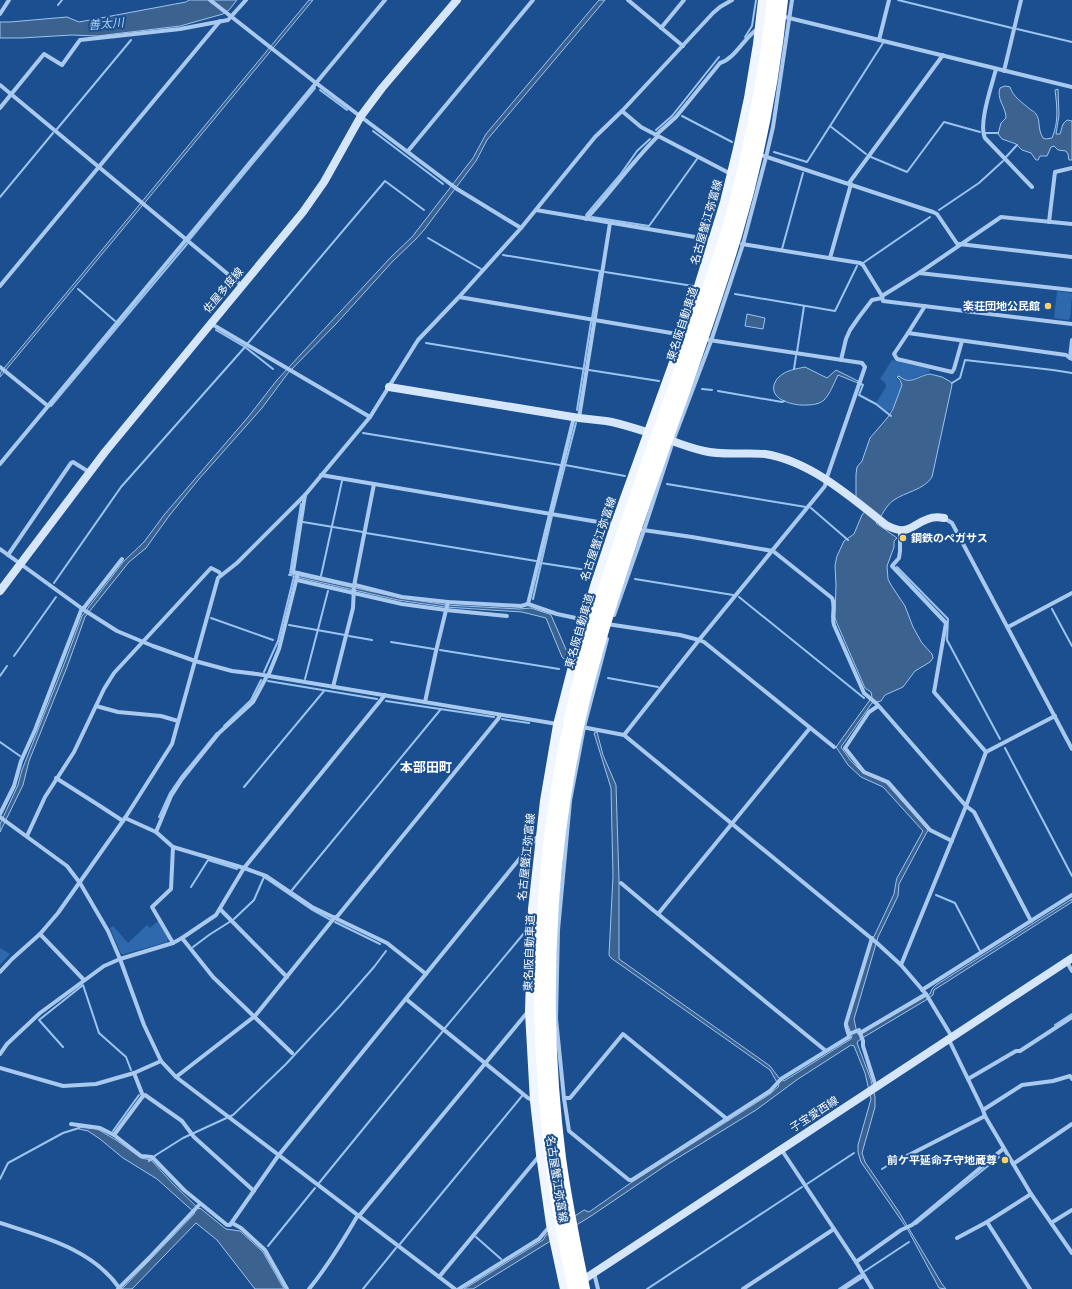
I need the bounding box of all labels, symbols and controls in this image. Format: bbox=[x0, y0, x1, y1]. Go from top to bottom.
water label: 善太川 bbox=[87, 13, 127, 35]
street label: 名古屋蟹江弥富線 bbox=[686, 177, 726, 267]
street label: 佐屋多度線 bbox=[199, 264, 247, 316]
street label: 東名阪自動車道 bbox=[662, 285, 702, 363]
place label: 楽荘団地公民館 bbox=[963, 298, 1040, 314]
marker: 楽荘団地公民館 bbox=[1043, 301, 1053, 311]
street label: 名古屋蟹江弥富線 bbox=[576, 495, 620, 583]
place label: 鋼鉄のペガサス bbox=[911, 530, 988, 546]
marker: 鋼鉄のペガサス bbox=[898, 533, 908, 543]
street label: 東名阪自動車道 bbox=[561, 592, 597, 670]
district label: 本部田町 bbox=[400, 758, 452, 777]
street label: 名古屋蟹江弥富線 bbox=[513, 812, 539, 902]
street label: 東名阪自動車道 bbox=[520, 914, 538, 992]
street label: 子宝愛西線 bbox=[787, 1092, 841, 1136]
street label: 名古屋蟹江弥富線 bbox=[542, 1134, 572, 1224]
place label: 前ケ平延命子守地蔵尊 bbox=[887, 1152, 997, 1168]
marker: 前ケ平延命子守地蔵尊 bbox=[1000, 1155, 1010, 1165]

